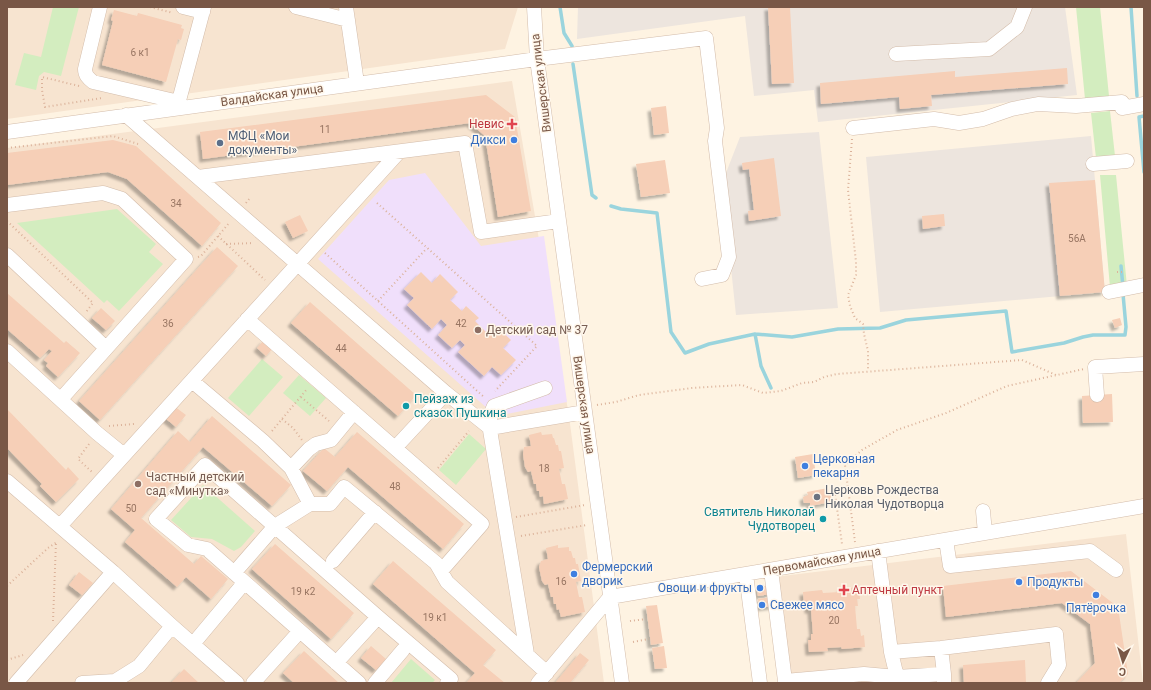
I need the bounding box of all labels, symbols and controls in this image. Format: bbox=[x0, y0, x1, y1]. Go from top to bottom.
street label: Вишерская улица bbox=[528, 33, 554, 133]
house number: 6 к1 bbox=[130, 47, 150, 58]
street label: Валдайская улица bbox=[220, 81, 324, 109]
place label: Невис bbox=[469, 117, 504, 131]
marker: Невис bbox=[507, 119, 517, 129]
house number: 11 bbox=[319, 124, 331, 135]
place label: МФЦ «Мои документы» bbox=[228, 129, 298, 157]
place label: Дикси bbox=[470, 133, 506, 147]
marker: Дикси bbox=[509, 135, 519, 145]
marker: МФЦ «Мои документы» bbox=[215, 138, 225, 148]
house number: 34 bbox=[170, 198, 182, 209]
house number: 56А bbox=[1068, 233, 1086, 244]
house number: 36 bbox=[162, 318, 174, 329]
house number: 42 bbox=[455, 318, 467, 329]
place label: Детский сад № 37 bbox=[486, 323, 588, 337]
marker: Детский сад № 37 bbox=[473, 325, 483, 335]
house number: 44 bbox=[335, 343, 347, 354]
street label: Вишерская улица bbox=[570, 355, 598, 455]
place label: Пейзаж из сказок Пушкина bbox=[414, 392, 507, 420]
marker: Пейзаж из сказок Пушкина bbox=[401, 401, 411, 411]
place label: Церковная пекарня bbox=[813, 452, 875, 480]
marker: Церковная пекарня bbox=[800, 461, 810, 471]
house number: 18 bbox=[538, 463, 550, 474]
place label: Частный детский сад «Минутка» bbox=[146, 470, 244, 498]
marker: Частный детский сад «Минутка» bbox=[133, 479, 143, 489]
house number: 48 bbox=[389, 481, 401, 492]
place label: Церковь Рождества Николая Чудотворца bbox=[825, 483, 944, 511]
marker: Церковь Рождества Николая Чудотворца bbox=[812, 492, 822, 502]
house number: 50 bbox=[125, 503, 137, 514]
place label: Святитель Николай Чудотворец bbox=[704, 505, 815, 533]
marker: Святитель Николай Чудотворец bbox=[818, 514, 828, 524]
street label: Первомайская улица bbox=[762, 544, 882, 578]
place label: Фермерский дворик bbox=[582, 560, 653, 588]
marker: Фермерский дворик bbox=[569, 569, 579, 579]
place label: Продукты bbox=[1027, 575, 1083, 589]
house number: 16 bbox=[555, 576, 567, 587]
marker: Продукты bbox=[1014, 577, 1024, 587]
place label: Овощи и фрукты bbox=[658, 581, 752, 595]
marker: Овощи и фрукты bbox=[755, 583, 765, 593]
place label: Аптечный пункт bbox=[852, 583, 943, 597]
marker: Аптечный пункт bbox=[839, 585, 849, 595]
house number: 19 к2 bbox=[291, 586, 316, 597]
marker: Пятёрочка bbox=[1091, 590, 1101, 600]
place label: Свежее мясо bbox=[770, 598, 845, 612]
marker: Свежее мясо bbox=[757, 600, 767, 610]
place label: Пятёрочка bbox=[1066, 601, 1126, 615]
house number: 19 к1 bbox=[423, 612, 447, 623]
house number: 20 bbox=[828, 615, 840, 626]
north arrow bbox=[1103, 642, 1143, 682]
text: С bbox=[1118, 665, 1126, 678]

